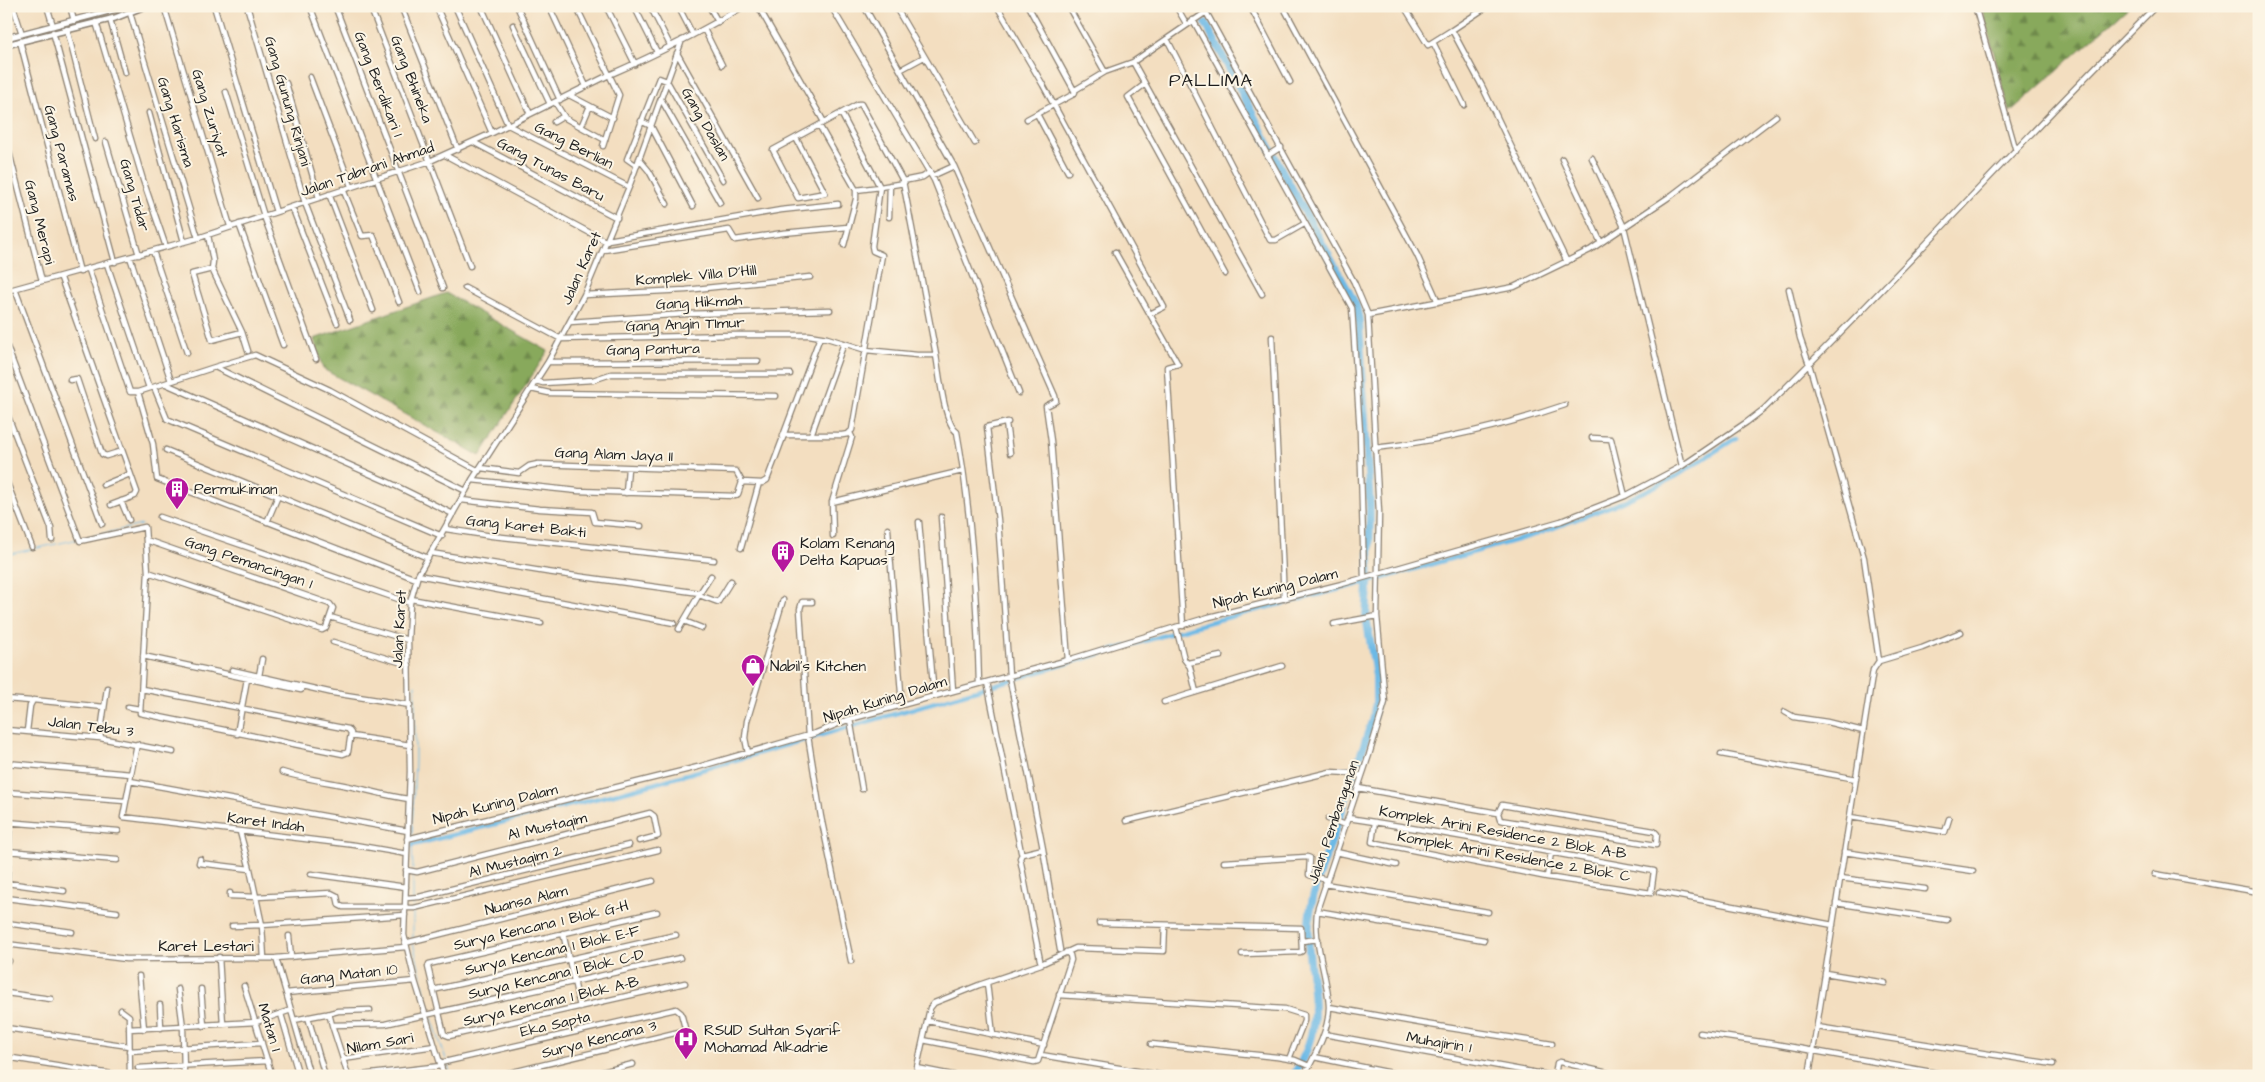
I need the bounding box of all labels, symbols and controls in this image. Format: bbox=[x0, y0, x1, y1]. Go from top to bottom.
street label: Gang Berdikari 1 bbox=[348, 28, 408, 140]
street label: Gang Bhineka bbox=[384, 32, 438, 127]
street label: Gang Gunung Rinjani bbox=[258, 34, 316, 169]
street label: Gang Zuriyat bbox=[185, 67, 233, 160]
district label: PALLIMA bbox=[1169, 68, 1253, 93]
street label: Gang Harisma bbox=[151, 74, 199, 170]
street label: Gang Daslan bbox=[675, 84, 735, 166]
street label: Gang Paramas bbox=[38, 103, 85, 204]
street label: Gang Berlian bbox=[530, 117, 617, 175]
street label: Gang Tunas Baru bbox=[493, 132, 609, 208]
street label: Jalan Tabrani Ahmad bbox=[297, 137, 437, 202]
street label: Gang Tidar bbox=[113, 156, 155, 234]
street label: Gang Merapi bbox=[18, 178, 60, 267]
street label: Jalan Karet bbox=[556, 228, 607, 308]
street label: Komplek Villa D'Hill bbox=[635, 260, 757, 291]
street label: Gang Hikmah bbox=[655, 290, 743, 316]
street label: Gang Angin TImur bbox=[625, 312, 745, 338]
street label: Gang Pantura bbox=[606, 338, 700, 362]
street label: Gang Alam Jaya II bbox=[554, 442, 674, 468]
building icon: Permukiman bbox=[164, 476, 190, 510]
place label: Permukiman bbox=[194, 479, 278, 500]
street label: Gang karet Bakti bbox=[465, 510, 588, 544]
street label: Gang Pemancingan 1 bbox=[182, 531, 316, 595]
place label: Kolam Renang Delta Kapuas bbox=[800, 533, 895, 571]
building icon: Kolam Renang Delta Kapuas bbox=[770, 539, 796, 573]
street label: Nipah Kuning Dalam bbox=[1211, 563, 1340, 615]
street label: Jalan Karet bbox=[387, 589, 412, 669]
shop icon: Nabil's Kitchen bbox=[740, 653, 766, 687]
place label: Nabil's Kitchen bbox=[770, 656, 867, 677]
street label: Nipah Kuning Dalam bbox=[821, 671, 950, 729]
street label: Jalan Tebu 3 bbox=[47, 711, 135, 742]
street label: Jalan Pembangunan bbox=[1302, 757, 1366, 887]
street label: Nipah Kuning Dalam bbox=[431, 779, 560, 831]
street label: Komplek Arini Residence 2 Blok A-B bbox=[1378, 800, 1629, 865]
street label: Karet Indah bbox=[226, 807, 306, 838]
street label: Al Mustaqim bbox=[505, 807, 589, 846]
street label: Komplek Arini Residence 2 Blok C bbox=[1396, 826, 1633, 887]
street label: Al Mustaqim 2 bbox=[466, 840, 564, 883]
street label: Nuansa Alam bbox=[483, 880, 570, 921]
street label: Surya Kencana 1 Blok G-H bbox=[451, 895, 631, 957]
street label: Surya Kencana 1 Blok E-F bbox=[463, 920, 642, 982]
street label: Karet Lestari bbox=[158, 936, 254, 957]
street label: Surya Kencana 1 Blok C-D bbox=[466, 944, 647, 1006]
street label: Gang Matan 10 bbox=[299, 959, 399, 991]
street label: Surya Kencana 1 Blok A-B bbox=[461, 971, 642, 1033]
street label: Matan 1 bbox=[252, 1001, 287, 1054]
street label: Eka Sapta bbox=[518, 1006, 592, 1043]
street label: Surya Kencana 3 bbox=[539, 1015, 660, 1065]
place label: RSUD Sultan Syarif Mohamad Alkadrie bbox=[704, 1020, 840, 1058]
hospital icon: RSUD Sultan Syarif Mohamad Alkadrie bbox=[673, 1026, 699, 1060]
street label: Muhajirin 1 bbox=[1405, 1026, 1473, 1059]
street label: Nilam Sari bbox=[345, 1027, 416, 1060]

